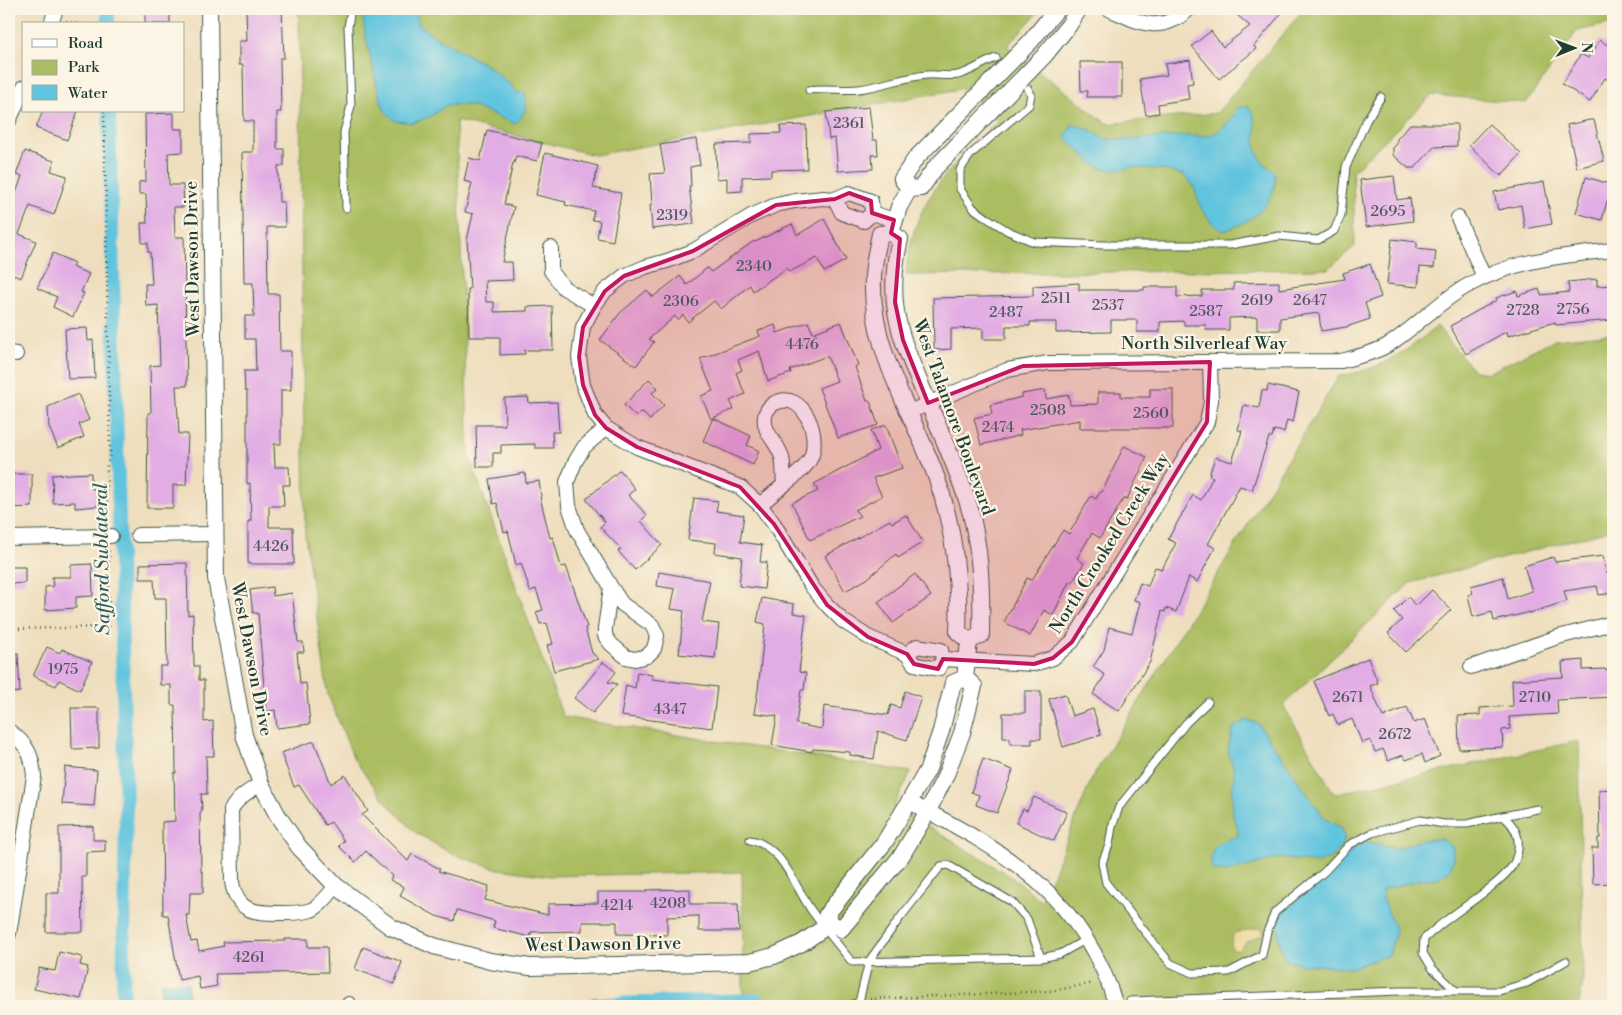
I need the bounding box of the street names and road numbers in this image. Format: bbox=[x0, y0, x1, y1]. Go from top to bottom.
street label: West Dawson Drive bbox=[180, 181, 205, 338]
street label: West Talamore Boulevard bbox=[907, 315, 1000, 519]
street label: North Silverleaf Way bbox=[1121, 332, 1287, 355]
street label: North Crooked Creek Way bbox=[1044, 448, 1175, 638]
street label: West Dawson Drive bbox=[225, 579, 278, 738]
street label: West Dawson Drive bbox=[524, 932, 681, 957]

